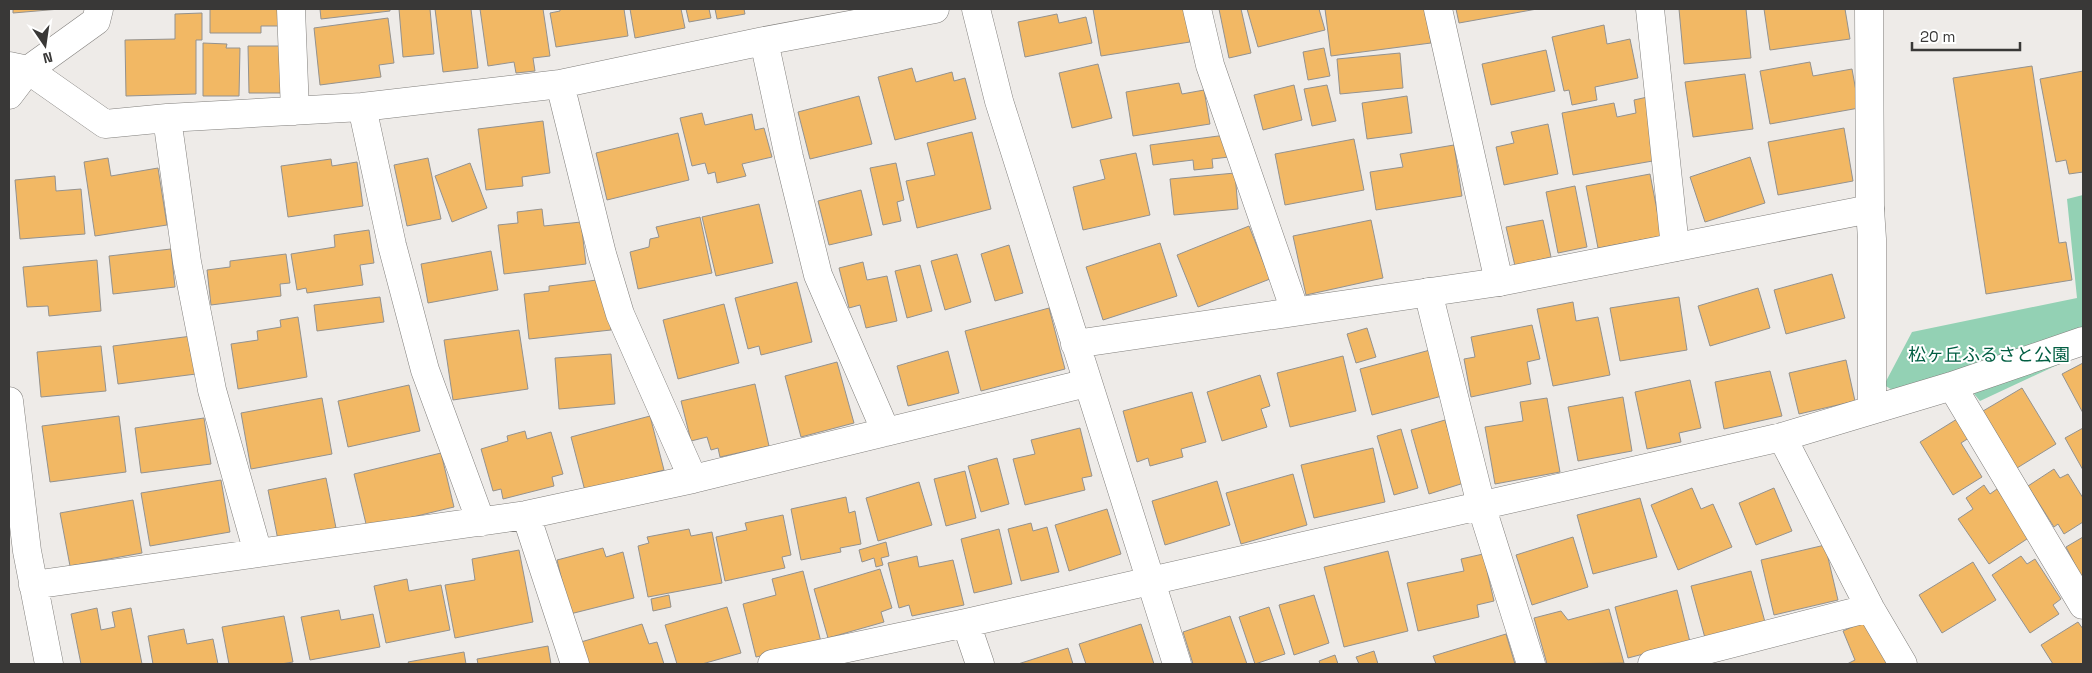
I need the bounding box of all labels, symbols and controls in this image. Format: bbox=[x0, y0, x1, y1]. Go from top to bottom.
north arrow bbox=[20, 20, 70, 70]
scale bar bbox=[1912, 20, 2020, 52]
text: 20 m bbox=[1920, 27, 1955, 46]
text: N bbox=[41, 48, 55, 67]
park label: 松ヶ丘ふるさと公園 bbox=[1908, 343, 2070, 366]

